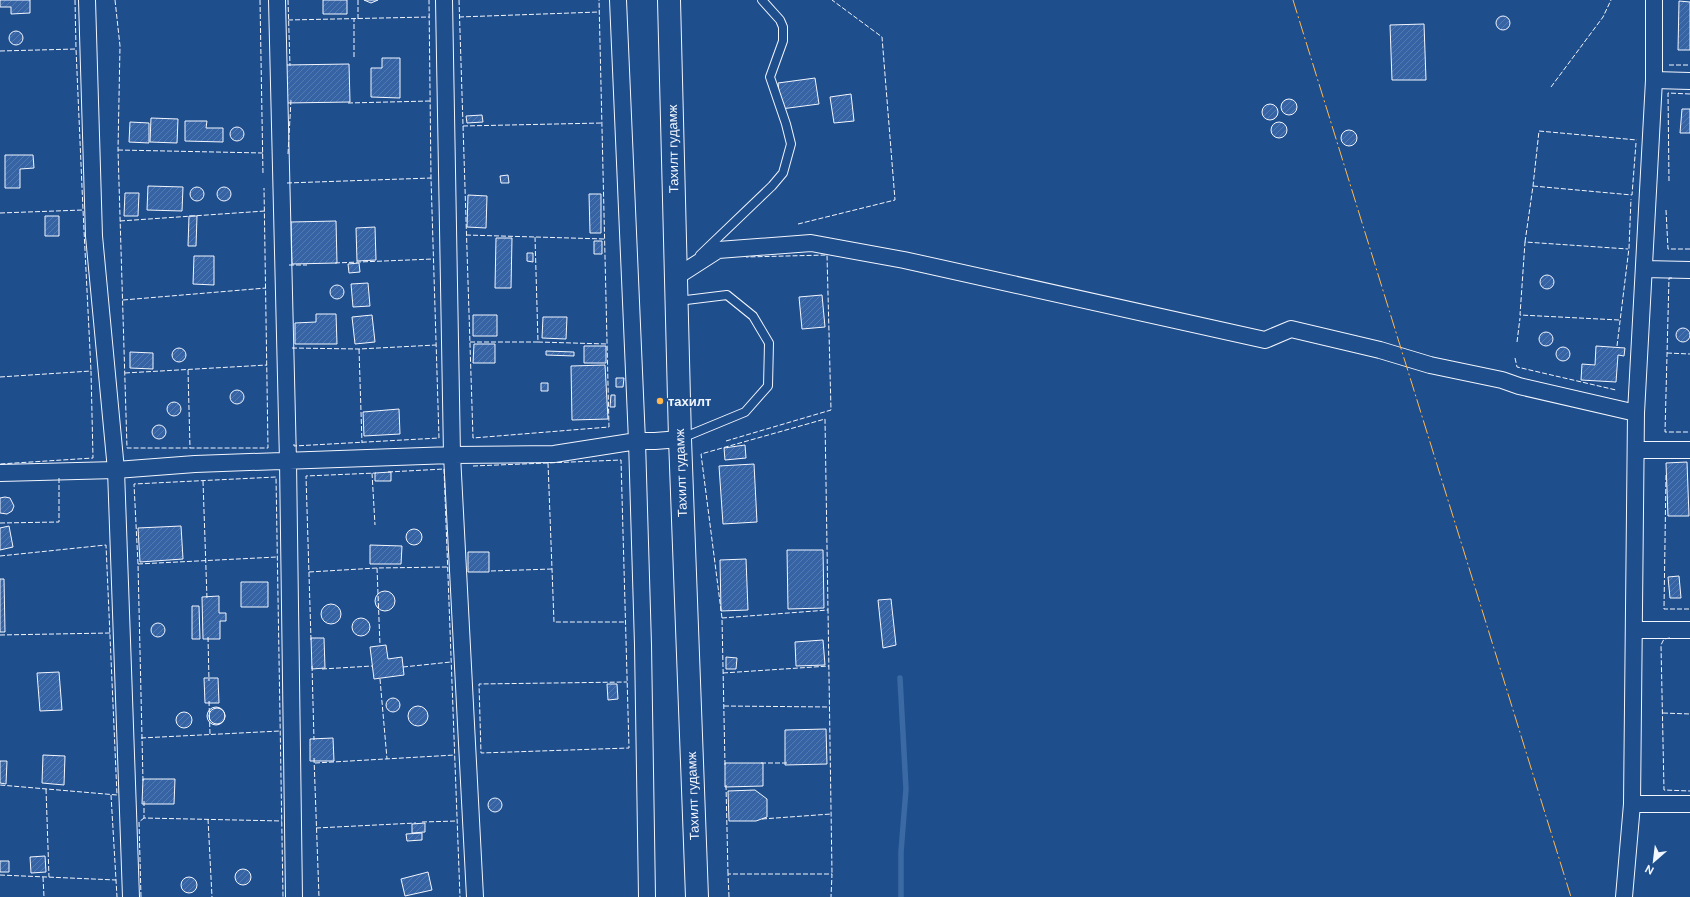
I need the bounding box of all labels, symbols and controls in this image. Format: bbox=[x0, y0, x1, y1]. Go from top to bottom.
street label: Тахилт гудамж bbox=[664, 104, 682, 193]
place label: тахилт bbox=[668, 393, 711, 410]
marker: тахилт bbox=[655, 396, 665, 406]
street label: Тахилт гудамж bbox=[671, 428, 691, 518]
street label: Тахилт гудамж bbox=[683, 751, 703, 841]
north arrow bbox=[1634, 841, 1674, 881]
text: N bbox=[1642, 862, 1656, 878]

